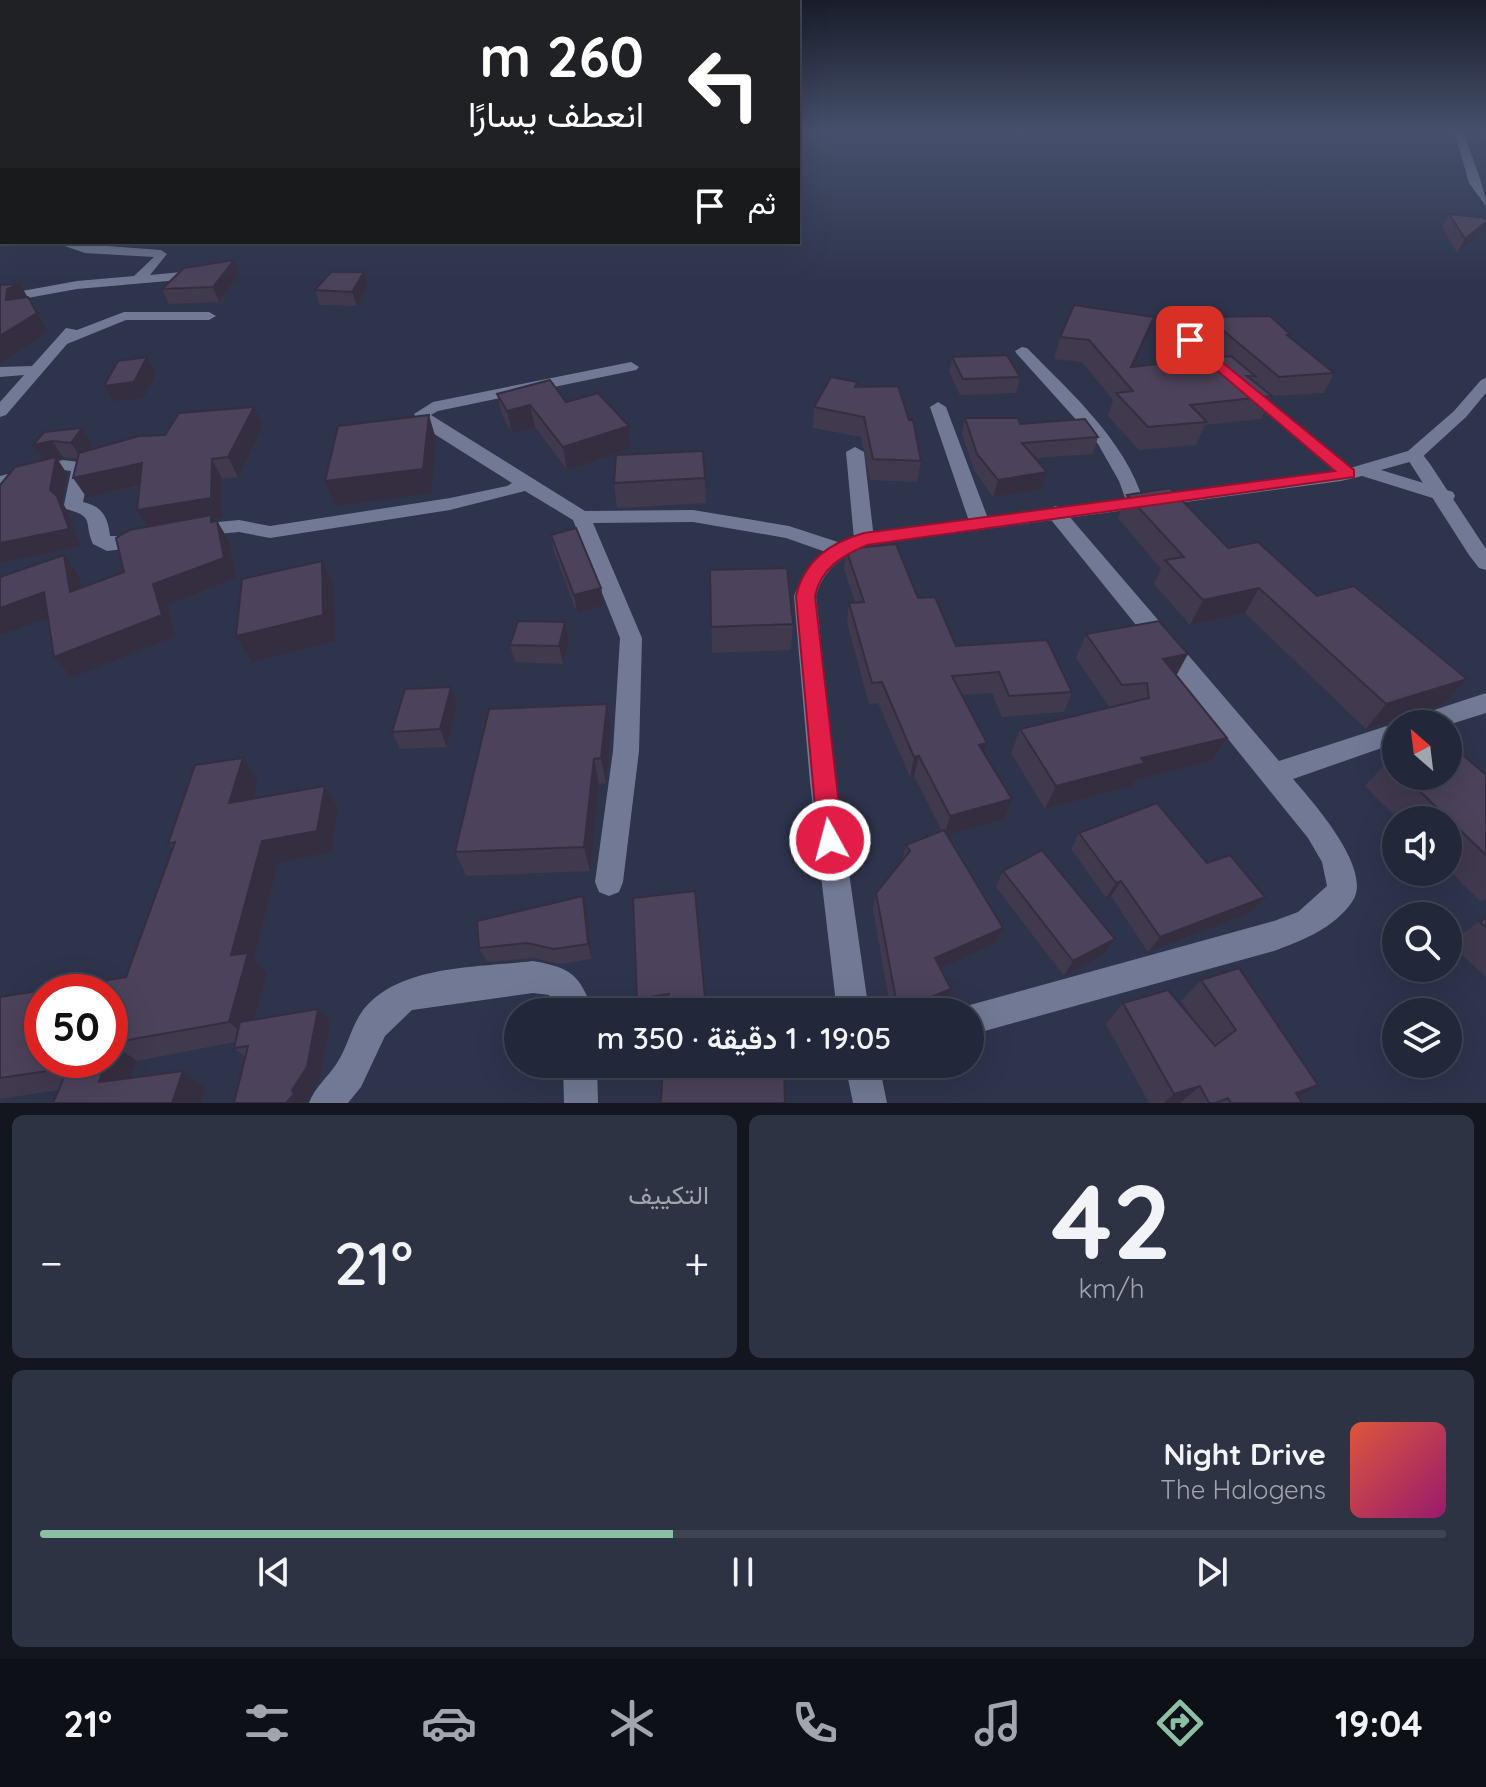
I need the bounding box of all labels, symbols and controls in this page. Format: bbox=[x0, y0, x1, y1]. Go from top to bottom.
text: 260 m bbox=[479, 21, 644, 91]
icon: left bbox=[672, 32, 776, 136]
text: انعطف يسارًا bbox=[468, 91, 644, 136]
icon: arrive bbox=[688, 184, 732, 228]
text: ثم bbox=[748, 184, 776, 222]
pin bbox=[1156, 306, 1224, 374]
icon: arrive bbox=[1168, 318, 1212, 362]
north arrow bbox=[1382, 710, 1462, 790]
map controls bbox=[1382, 710, 1462, 1078]
position arrow bbox=[788, 798, 872, 882]
button: sound bbox=[1382, 806, 1462, 886]
button: search bbox=[1382, 902, 1462, 982]
speed limit sign: 50 bbox=[24, 974, 128, 1078]
button: layers bbox=[1382, 998, 1462, 1078]
text: 19:05 · 1 دقيقة · 350 m bbox=[597, 1019, 891, 1057]
text: 42 bbox=[1051, 1155, 1172, 1285]
text: التكييف bbox=[628, 1178, 709, 1211]
text: 21° bbox=[334, 1225, 413, 1300]
text: − bbox=[40, 1235, 63, 1290]
text: + bbox=[684, 1235, 709, 1290]
text: km/h bbox=[1079, 1272, 1144, 1305]
text: Night Drive bbox=[1164, 1435, 1326, 1473]
text: The Halogens bbox=[1160, 1473, 1326, 1506]
icon: previous bbox=[252, 1550, 296, 1594]
icon: pause bbox=[721, 1550, 765, 1594]
icon: next bbox=[1190, 1550, 1234, 1594]
icon: filters bbox=[239, 1695, 295, 1751]
icon: car bbox=[421, 1695, 477, 1751]
icon: climate bbox=[604, 1695, 660, 1751]
icon: phone bbox=[787, 1695, 843, 1751]
icon: music bbox=[970, 1695, 1026, 1751]
icon: directions bbox=[1152, 1695, 1208, 1751]
text: 21° bbox=[63, 1701, 112, 1746]
text: 19:04 bbox=[1335, 1701, 1423, 1746]

